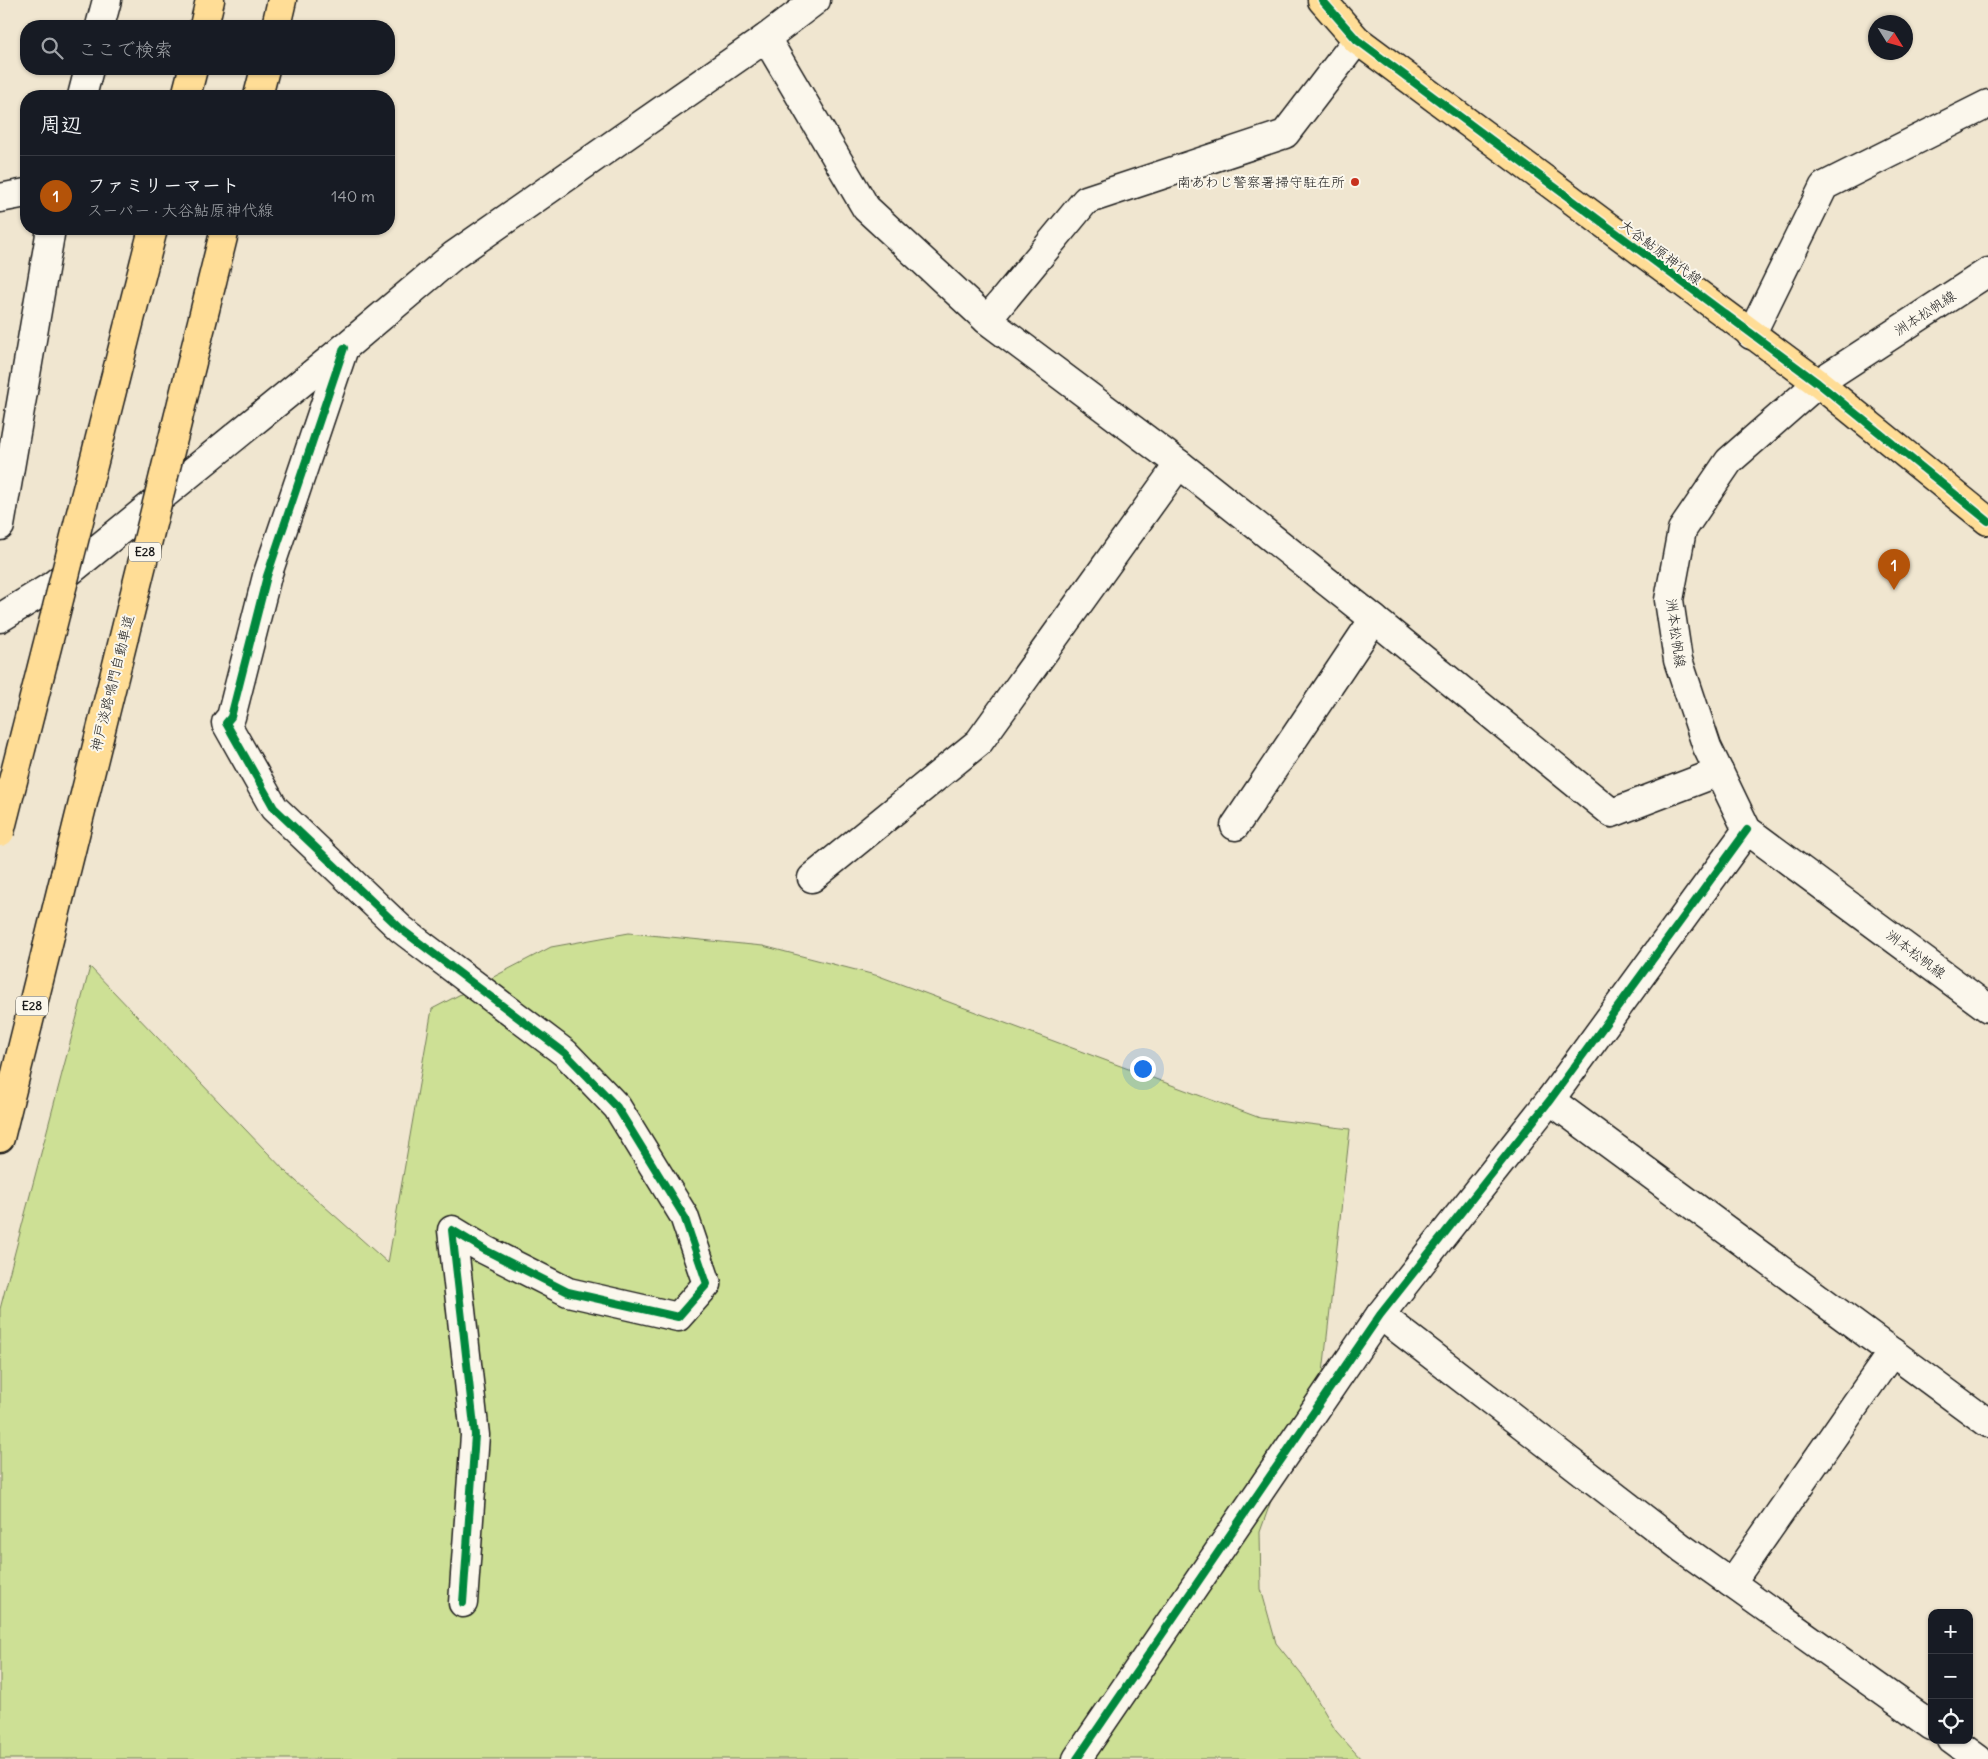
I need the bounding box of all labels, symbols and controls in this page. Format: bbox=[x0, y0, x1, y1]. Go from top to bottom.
north arrow bbox=[1868, 15, 1913, 60]
search box bbox=[20, 20, 395, 75]
icon: search bbox=[38, 34, 66, 62]
text: ここで検索 bbox=[78, 37, 173, 61]
text: 周辺 bbox=[40, 111, 82, 138]
text: ファミリーマート bbox=[87, 173, 240, 197]
place label: 南あわじ警察署掃守駐在所 bbox=[1177, 173, 1345, 191]
marker: 南あわじ警察署掃守駐在所 bbox=[1349, 176, 1361, 188]
text: 1 bbox=[53, 186, 59, 206]
text: 140 m bbox=[331, 186, 375, 206]
text: スーパー · 大谷鮎原神代線 bbox=[87, 200, 274, 220]
street label: 大谷鮎原神代線 bbox=[1616, 215, 1706, 289]
street label: 洲本松帆線 bbox=[1891, 286, 1959, 340]
road number: E28 bbox=[129, 542, 161, 562]
pin: 1 bbox=[1878, 549, 1910, 590]
street label: 洲本松帆線 bbox=[1662, 597, 1690, 669]
street label: 神戸淡路鳴門自動車道 bbox=[86, 613, 138, 753]
street label: 洲本松帆線 bbox=[1883, 926, 1949, 982]
road number: E28 bbox=[16, 996, 48, 1016]
your location bbox=[1130, 1056, 1156, 1082]
map controls bbox=[1928, 1609, 1973, 1744]
button: + bbox=[1928, 1609, 1973, 1654]
button: − bbox=[1928, 1654, 1973, 1699]
button: locate bbox=[1928, 1699, 1973, 1744]

